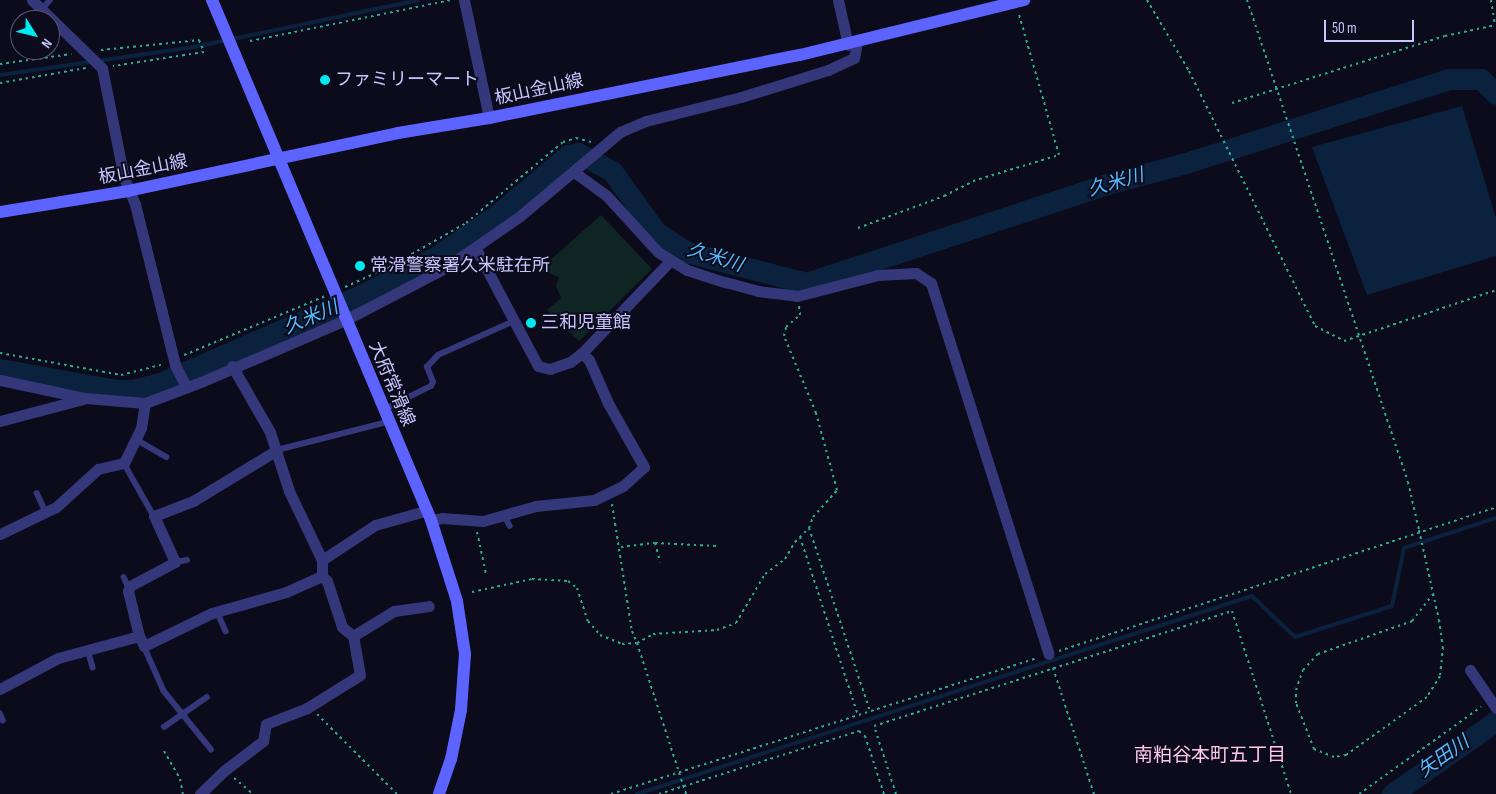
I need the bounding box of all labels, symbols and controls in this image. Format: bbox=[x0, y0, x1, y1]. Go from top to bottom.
north arrow bbox=[10, 10, 60, 60]
scale bar bbox=[1326, 10, 1416, 42]
text: 50 m bbox=[1332, 19, 1357, 38]
text: N bbox=[38, 35, 56, 52]
place label: ファミリーマート bbox=[335, 69, 479, 91]
street label: 板山金山線 bbox=[493, 70, 585, 110]
marker: ファミリーマート bbox=[319, 74, 331, 86]
street label: 板山金山線 bbox=[97, 151, 189, 189]
water label: 久米川 bbox=[1085, 164, 1147, 202]
water label: 久米川 bbox=[684, 239, 746, 277]
place label: 常滑警察署久米駐在所 bbox=[370, 255, 550, 277]
marker: 常滑警察署久米駐在所 bbox=[354, 260, 366, 272]
water label: 久米川 bbox=[280, 296, 342, 340]
place label: 三和児童館 bbox=[541, 312, 631, 334]
marker: 三和児童館 bbox=[525, 317, 537, 329]
street label: 大府常滑線 bbox=[363, 338, 419, 430]
water label: 矢田川 bbox=[1414, 731, 1474, 783]
district label: 南粕谷本町五丁目 bbox=[1134, 745, 1286, 767]

